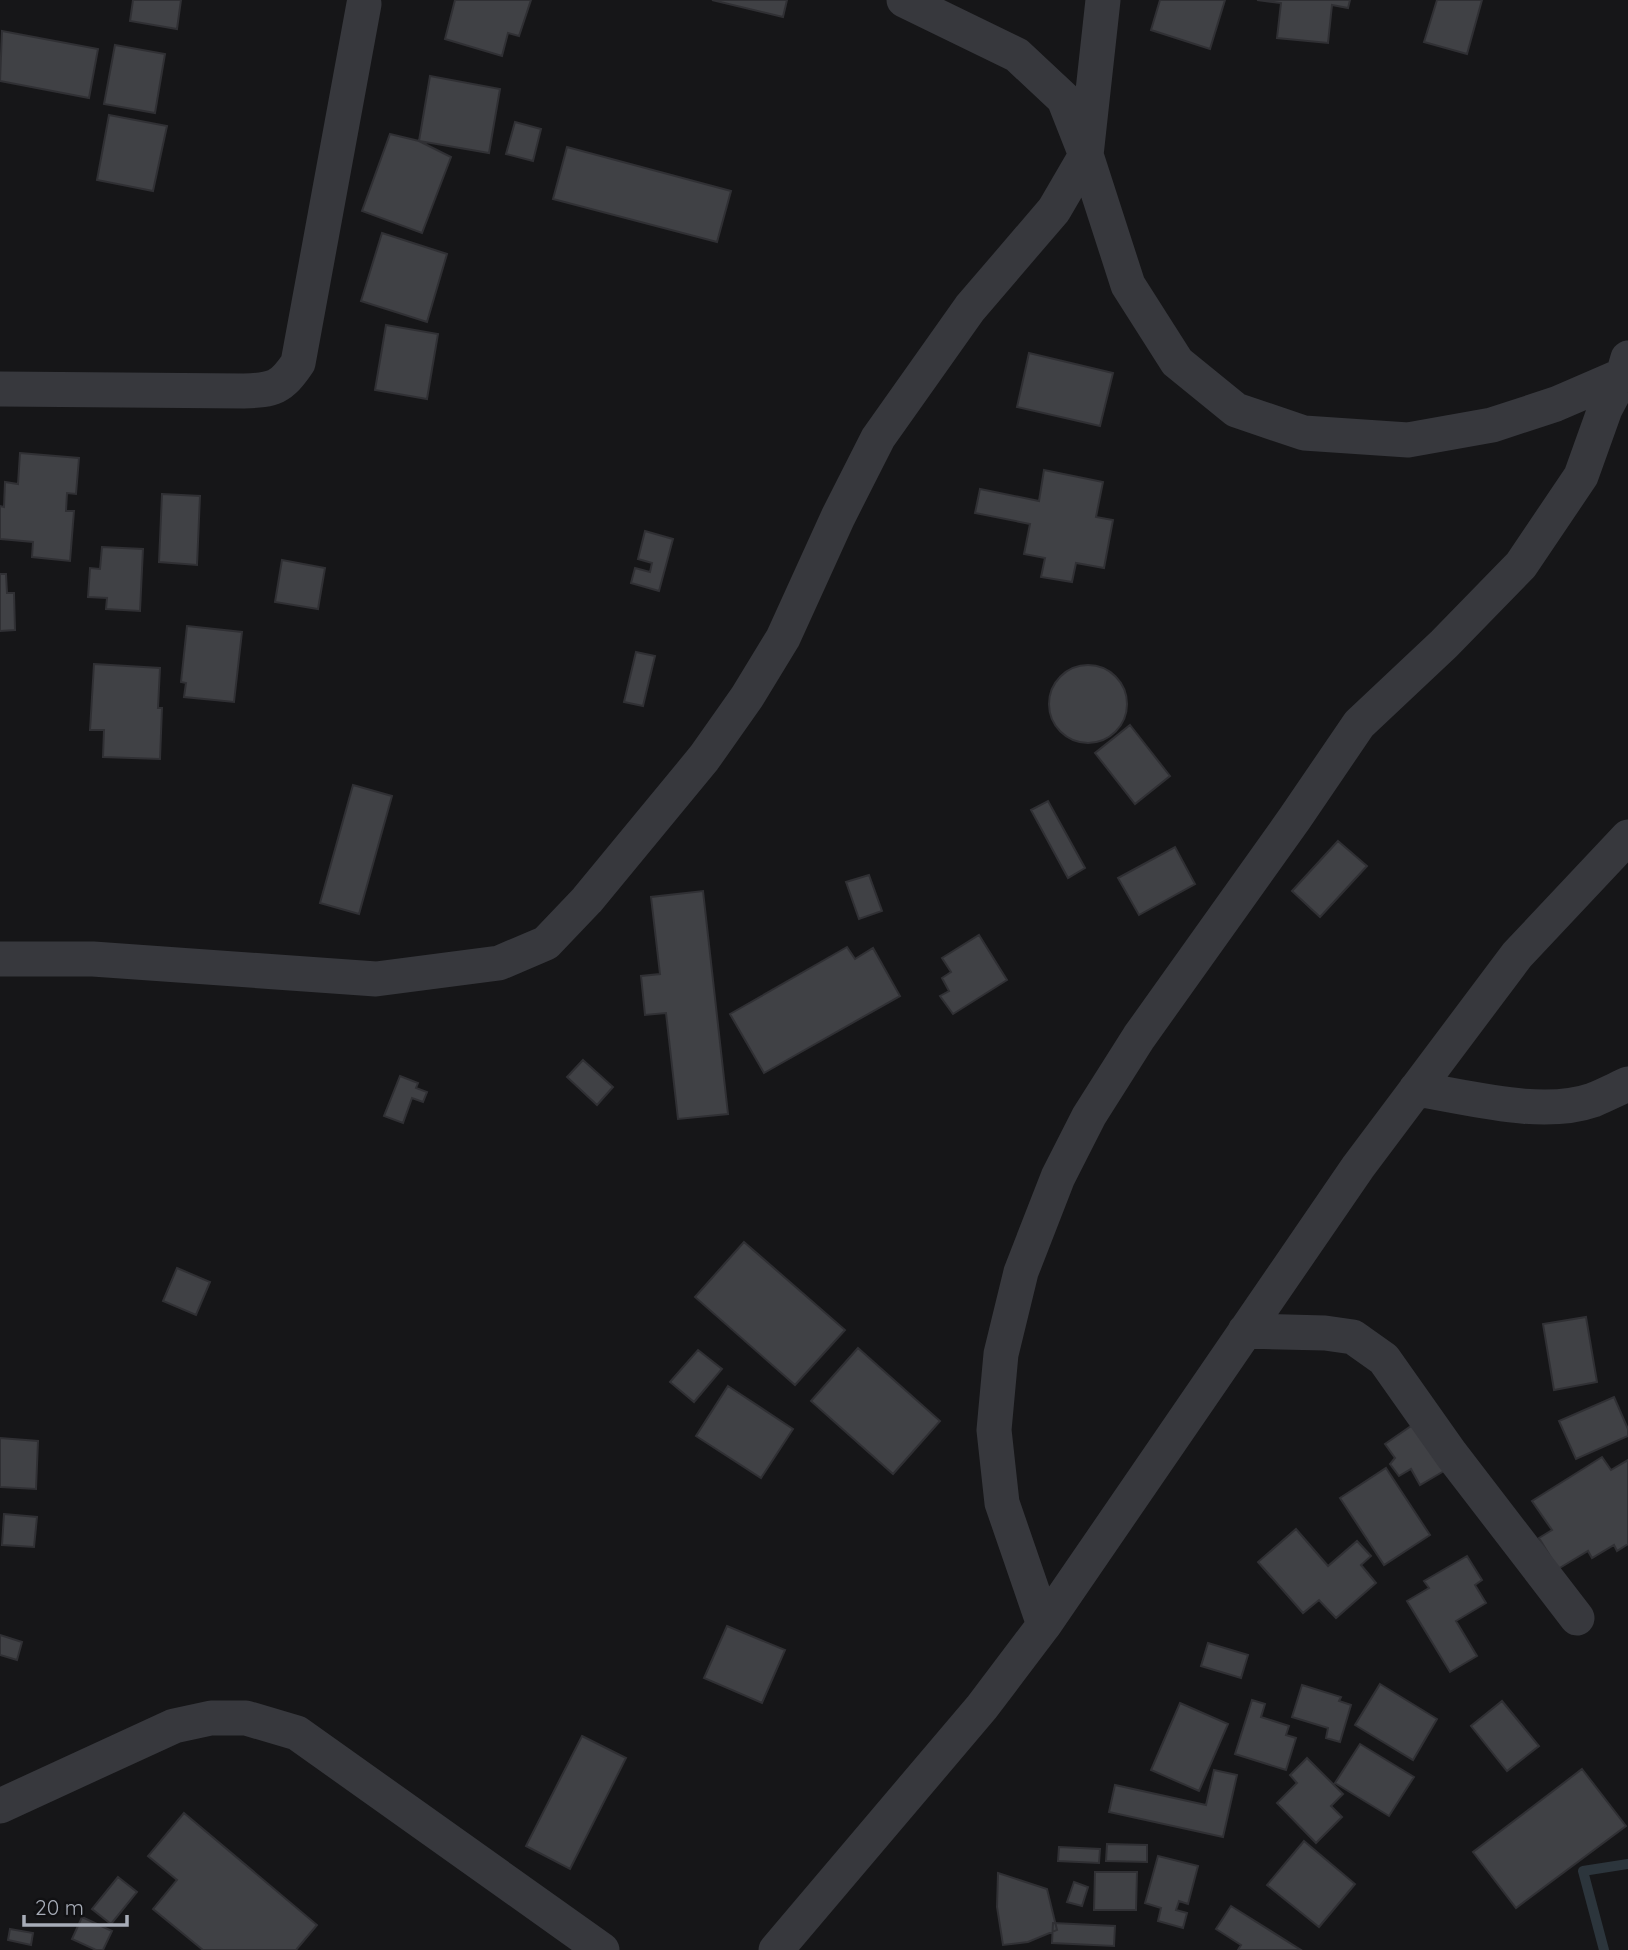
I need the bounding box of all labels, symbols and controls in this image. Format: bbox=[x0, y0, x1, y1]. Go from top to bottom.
scale bar bbox=[24, 1884, 128, 1928]
text: 20 m bbox=[35, 1894, 84, 1920]

